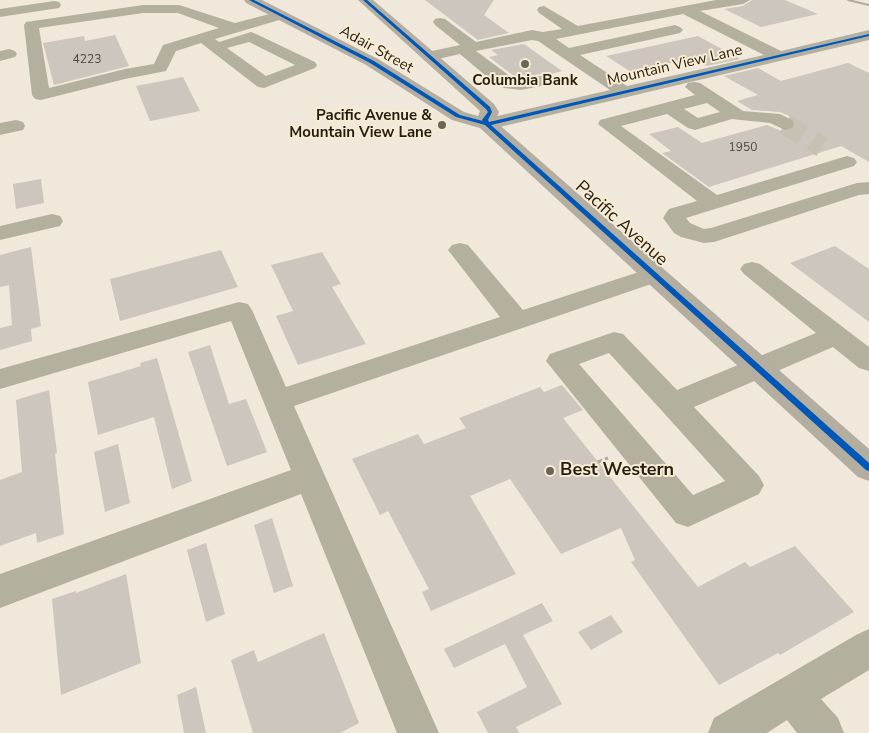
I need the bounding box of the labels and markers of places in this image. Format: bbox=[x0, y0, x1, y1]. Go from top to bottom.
marker: Columbia Bank bbox=[519, 58, 531, 70]
place label: Columbia Bank bbox=[472, 72, 578, 90]
place label: Pacific Avenue & Mountain View Lane bbox=[289, 107, 432, 142]
marker: Pacific Avenue & Mountain View Lane bbox=[436, 119, 448, 131]
place label: Best Western bbox=[560, 460, 674, 482]
marker: Best Western bbox=[544, 465, 556, 477]

